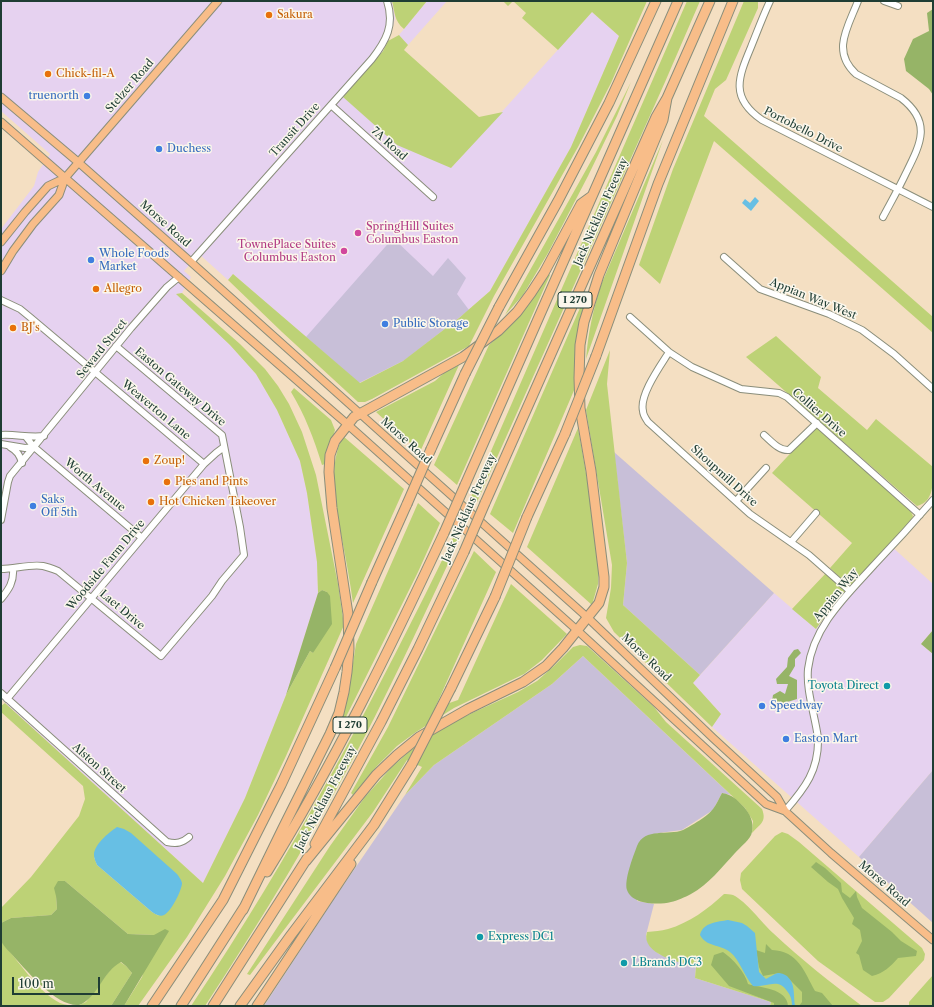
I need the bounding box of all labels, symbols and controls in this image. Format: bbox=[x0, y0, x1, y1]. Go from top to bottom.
place label: Sakura bbox=[277, 8, 313, 22]
marker: Sakura bbox=[264, 10, 274, 20]
street label: Stelzer Road bbox=[103, 57, 157, 115]
place label: Chick-fil-A bbox=[56, 67, 115, 81]
marker: Chick-fil-A bbox=[43, 69, 53, 79]
place label: truenorth bbox=[29, 89, 79, 103]
marker: truenorth bbox=[82, 91, 92, 101]
street label: Transit Drive bbox=[267, 100, 323, 160]
street label: Portobello Drive bbox=[761, 104, 845, 156]
street label: 7A Road bbox=[368, 125, 410, 163]
place label: Duchess bbox=[167, 142, 211, 156]
marker: Duchess bbox=[154, 144, 164, 154]
street label: Jack Nicklaus Freeway bbox=[571, 156, 631, 268]
street label: Morse Road bbox=[137, 198, 193, 250]
place label: SpringHill Suites Columbus Easton bbox=[366, 220, 458, 246]
marker: SpringHill Suites Columbus Easton bbox=[353, 228, 363, 238]
place label: TownePlace Suites Columbus Easton bbox=[238, 238, 336, 264]
marker: TownePlace Suites Columbus Easton bbox=[339, 246, 349, 256]
place label: Whole Foods Market bbox=[99, 247, 169, 273]
marker: Whole Foods Market bbox=[86, 255, 96, 265]
street label: Appian Way West bbox=[768, 276, 858, 322]
place label: Allegro bbox=[104, 282, 142, 296]
marker: Allegro bbox=[91, 284, 101, 294]
road number: I 270 bbox=[558, 292, 592, 308]
street label: Seward Street bbox=[74, 317, 130, 381]
place label: Public Storage bbox=[393, 317, 469, 331]
marker: Public Storage bbox=[380, 319, 390, 329]
place label: BJ's bbox=[21, 321, 40, 335]
marker: BJ's bbox=[8, 323, 18, 333]
street label: Easton Gateway Drive bbox=[132, 345, 228, 429]
street label: Weaverton Lane bbox=[119, 377, 193, 443]
street label: Collier Drive bbox=[789, 386, 849, 440]
street label: Morse Road bbox=[378, 415, 434, 467]
street label: Shoupmill Drive bbox=[688, 443, 760, 509]
street label: Jack Nicklaus Freeway bbox=[439, 452, 499, 564]
place label: Zoup! bbox=[154, 454, 185, 468]
street label: Worth Avenue bbox=[62, 456, 128, 514]
marker: Zoup! bbox=[141, 456, 151, 466]
place label: Pies and Pints bbox=[175, 475, 248, 489]
marker: Pies and Pints bbox=[162, 477, 172, 487]
place label: Saks Off 5th bbox=[41, 493, 77, 519]
place label: Hot Chicken Takeover bbox=[159, 495, 276, 509]
marker: Hot Chicken Takeover bbox=[146, 497, 156, 507]
marker: Saks Off 5th bbox=[28, 501, 38, 511]
street label: Woodside Farm Drive bbox=[64, 517, 148, 613]
street label: Appian Way bbox=[811, 566, 861, 624]
street label: Laet Drive bbox=[97, 587, 147, 633]
street label: Morse Road bbox=[619, 631, 673, 685]
place label: Toyota Direct bbox=[808, 679, 879, 693]
marker: Toyota Direct bbox=[882, 681, 892, 691]
place label: Speedway bbox=[770, 699, 823, 713]
marker: Speedway bbox=[757, 701, 767, 711]
road number: I 270 bbox=[333, 717, 367, 733]
place label: Easton Mart bbox=[794, 732, 858, 746]
marker: Easton Mart bbox=[781, 734, 791, 744]
street label: Alston Street bbox=[69, 740, 129, 796]
street label: Jack Nicklaus Freeway bbox=[293, 743, 359, 853]
street label: Morse Road bbox=[856, 858, 912, 910]
place label: Express DC1 bbox=[488, 930, 554, 944]
marker: Express DC1 bbox=[475, 932, 485, 942]
place label: LBrands DC3 bbox=[632, 956, 702, 970]
marker: LBrands DC3 bbox=[619, 958, 629, 968]
scale bar bbox=[14, 969, 102, 995]
text: 100 m bbox=[19, 976, 54, 991]

